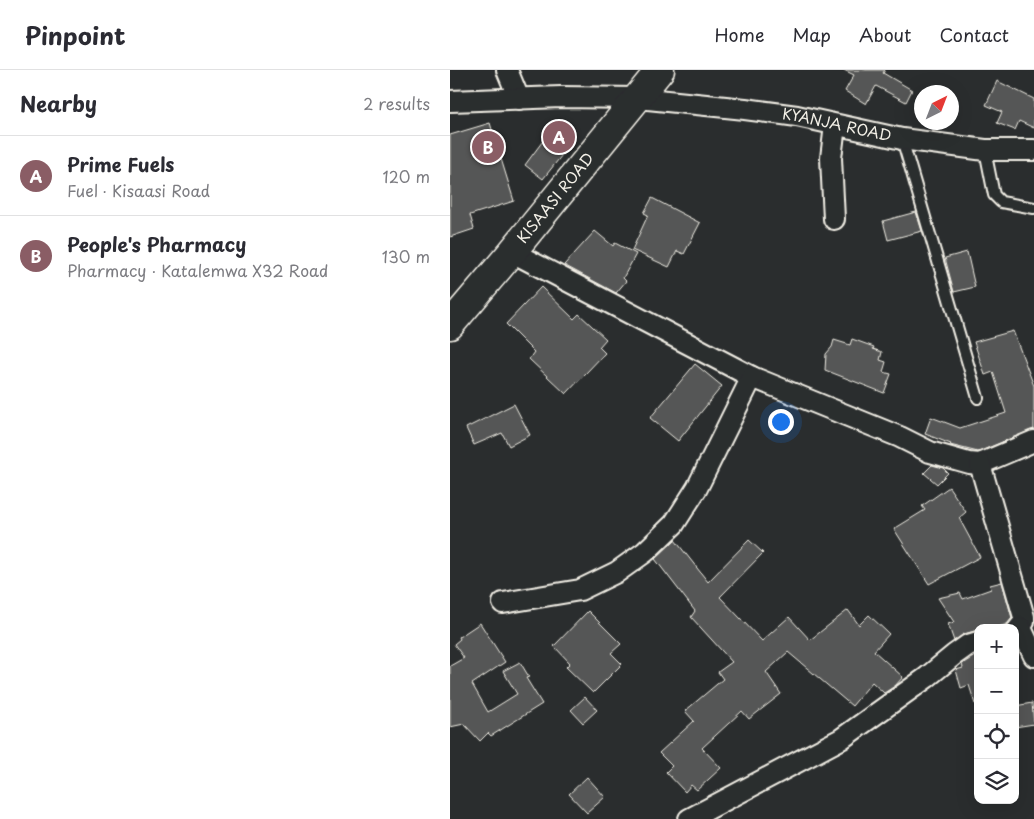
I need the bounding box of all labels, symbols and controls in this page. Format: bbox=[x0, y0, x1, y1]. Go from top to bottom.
text: Pinpoint bbox=[25, 17, 126, 53]
text: Home bbox=[714, 21, 764, 48]
text: Map bbox=[792, 21, 831, 48]
text: About bbox=[859, 21, 911, 48]
text: Contact bbox=[939, 21, 1009, 48]
north arrow bbox=[914, 85, 959, 130]
text: Nearby bbox=[20, 87, 97, 119]
text: 2 results bbox=[363, 91, 430, 115]
street label: KYANJA ROAD bbox=[781, 101, 894, 146]
pin: A bbox=[543, 118, 575, 156]
pin: B bbox=[472, 128, 504, 166]
street label: KISAASI ROAD bbox=[511, 147, 598, 248]
text: Prime Fuels bbox=[67, 150, 174, 178]
text: A bbox=[30, 164, 42, 188]
text: 120 m bbox=[383, 164, 430, 188]
text: Fuel · Kisaasi Road bbox=[67, 178, 210, 202]
text: People's Pharmacy bbox=[67, 230, 246, 258]
text: B bbox=[31, 244, 41, 268]
text: 130 m bbox=[382, 244, 430, 268]
text: Pharmacy · Katalemwa X32 Road bbox=[67, 258, 328, 282]
your location bbox=[768, 409, 794, 435]
map controls bbox=[974, 624, 1019, 804]
button: + bbox=[974, 624, 1019, 669]
button: − bbox=[974, 669, 1019, 714]
button: locate bbox=[974, 714, 1019, 759]
button: layers bbox=[974, 759, 1019, 804]

